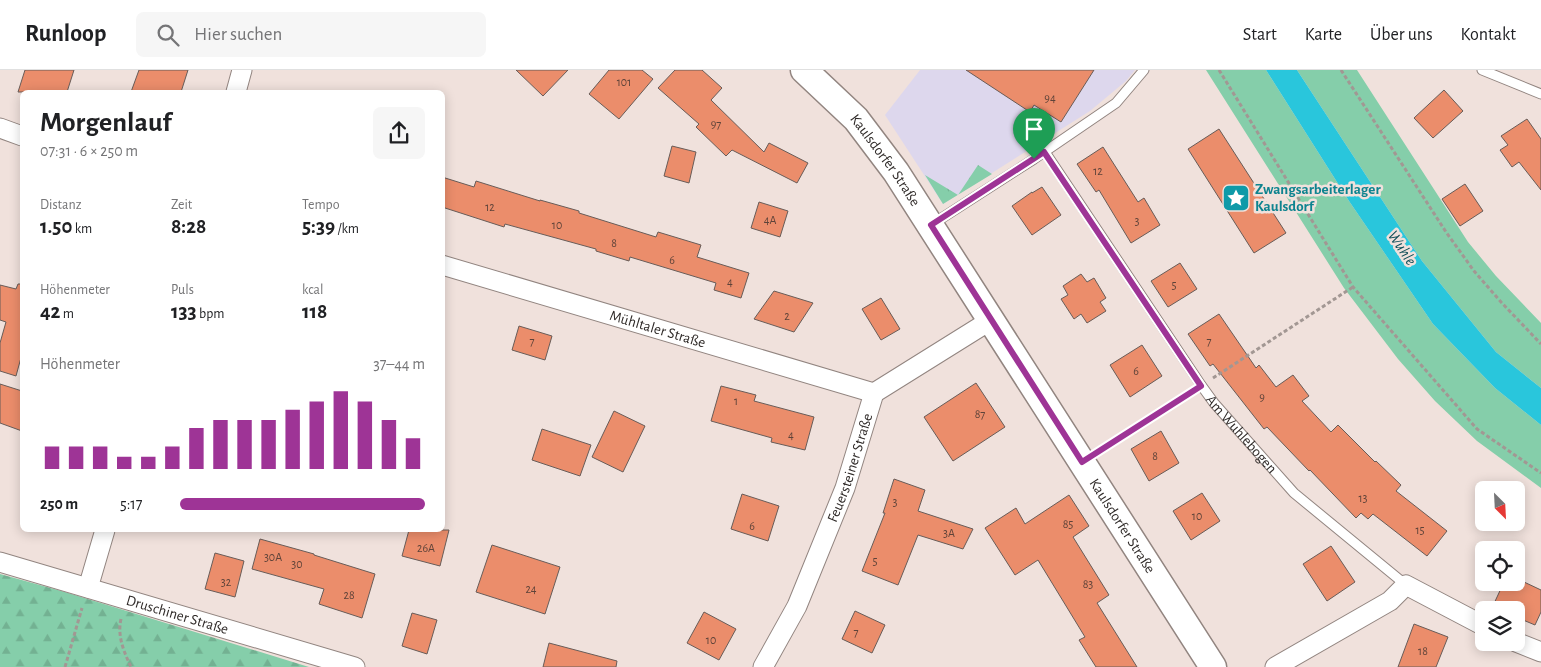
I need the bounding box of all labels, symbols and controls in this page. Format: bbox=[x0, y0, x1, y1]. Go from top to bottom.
search box bbox=[136, 12, 486, 57]
icon: search bbox=[154, 21, 182, 49]
text: Runloop bbox=[25, 22, 106, 46]
text: Hier suchen bbox=[194, 25, 282, 44]
text: Start bbox=[1243, 26, 1277, 44]
text: Karte bbox=[1305, 26, 1342, 44]
text: Über uns bbox=[1370, 26, 1433, 44]
text: Kontakt bbox=[1461, 26, 1516, 44]
house number: 101 bbox=[617, 76, 631, 88]
house number: 94 bbox=[1044, 92, 1056, 104]
button: share bbox=[373, 107, 425, 159]
pin bbox=[1013, 108, 1055, 159]
text: Morgenlauf bbox=[40, 109, 171, 137]
street label: Kaulsdorfer Straße bbox=[848, 111, 923, 209]
icon: arrive bbox=[1020, 115, 1048, 143]
house number: 97 bbox=[711, 118, 721, 130]
text: 07:31 · 6 × 250 m bbox=[40, 143, 138, 159]
house number: 12 bbox=[1093, 165, 1103, 177]
place label: Zwangsarbeiterlager Kaulsdorf bbox=[1255, 182, 1381, 214]
place icon: Zwangsarbeiterlager Kaulsdorf bbox=[1221, 183, 1251, 213]
text: Distanz bbox=[40, 198, 81, 212]
text: Zeit bbox=[171, 198, 192, 212]
text: Tempo bbox=[302, 198, 340, 212]
house number: 12 bbox=[485, 201, 495, 213]
house number: 4A bbox=[764, 214, 776, 226]
house number: 3 bbox=[1135, 215, 1140, 227]
text: 1.50 bbox=[40, 216, 72, 237]
text: 8:28 bbox=[171, 216, 206, 237]
text: 5:39 bbox=[302, 216, 335, 237]
house number: 10 bbox=[552, 219, 562, 231]
text: km bbox=[72, 222, 92, 236]
text: /km bbox=[335, 222, 359, 236]
water label: Wuhle bbox=[1385, 228, 1419, 268]
house number: 8 bbox=[611, 237, 617, 249]
house number: 6 bbox=[669, 254, 675, 266]
house number: 4 bbox=[727, 276, 733, 288]
house number: 5 bbox=[1171, 279, 1177, 291]
text: Höhenmeter bbox=[40, 283, 110, 297]
text: Puls bbox=[171, 283, 194, 297]
text: kcal bbox=[302, 283, 323, 297]
text: 42 bbox=[40, 301, 60, 322]
text: 133 bbox=[171, 301, 197, 322]
text: 118 bbox=[302, 301, 327, 322]
text: m bbox=[60, 307, 74, 321]
text: bpm bbox=[197, 307, 224, 321]
street label: Mühltaler Straße bbox=[608, 308, 708, 350]
house number: 2 bbox=[784, 310, 790, 322]
house number: 7 bbox=[529, 335, 535, 347]
house number: 7 bbox=[1206, 335, 1212, 347]
text: Höhenmeter bbox=[40, 356, 120, 372]
text: 37–44 m bbox=[373, 356, 425, 372]
house number: 6 bbox=[1133, 365, 1139, 377]
house number: 9 bbox=[1259, 391, 1265, 403]
street label: Am Wuhlebogen bbox=[1203, 392, 1280, 476]
house number: 1 bbox=[734, 395, 738, 407]
house number: 87 bbox=[975, 408, 985, 420]
street label: Feuersteiner Straße bbox=[824, 411, 875, 524]
house number: 4 bbox=[788, 429, 794, 441]
house number: 8 bbox=[1152, 450, 1158, 462]
street label: Kaulsdorfer Straße bbox=[1087, 476, 1158, 576]
north arrow bbox=[1475, 481, 1525, 531]
map controls bbox=[1475, 481, 1525, 651]
house number: 13 bbox=[1358, 492, 1368, 504]
text: 250 m bbox=[40, 496, 78, 512]
text: 5:17 bbox=[120, 496, 143, 512]
house number: 3 bbox=[893, 496, 898, 508]
house number: 10 bbox=[1192, 510, 1202, 522]
house number: 85 bbox=[1063, 518, 1073, 530]
house number: 6 bbox=[749, 520, 755, 532]
house number: 15 bbox=[1415, 524, 1425, 536]
house number: 3A bbox=[943, 527, 955, 539]
button: locate bbox=[1475, 541, 1525, 591]
house number: 26A bbox=[417, 542, 435, 554]
house number: 30A bbox=[264, 551, 282, 563]
house number: 5 bbox=[872, 555, 878, 567]
house number: 30 bbox=[291, 558, 303, 570]
house number: 32 bbox=[221, 576, 232, 588]
house number: 83 bbox=[1083, 578, 1093, 590]
house number: 24 bbox=[525, 583, 537, 595]
house number: 28 bbox=[343, 589, 355, 601]
street label: Druschiner Straße bbox=[125, 592, 230, 637]
button: layers bbox=[1475, 601, 1525, 651]
house number: 7 bbox=[853, 626, 859, 638]
house number: 10 bbox=[706, 634, 716, 646]
house number: 18 bbox=[1418, 645, 1428, 657]

